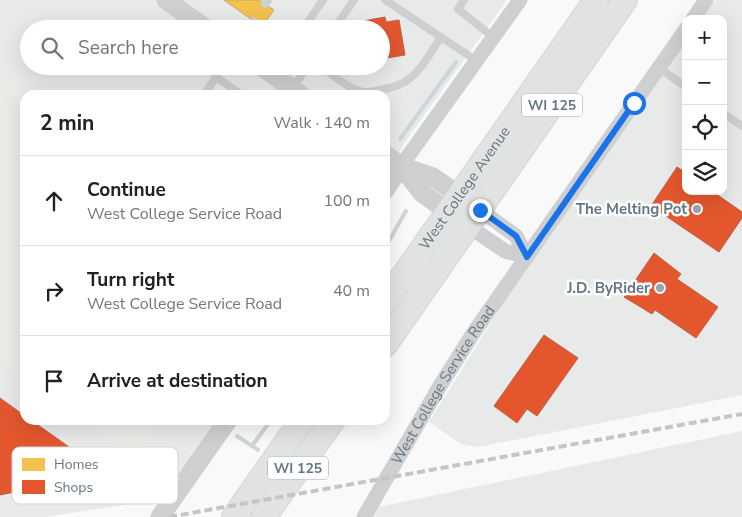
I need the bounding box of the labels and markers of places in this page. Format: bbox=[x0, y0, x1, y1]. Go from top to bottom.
place label: The Melting Pot bbox=[576, 199, 687, 219]
marker: The Melting Pot bbox=[691, 203, 703, 215]
place label: J.D. ByRider bbox=[566, 278, 650, 298]
marker: J.D. ByRider bbox=[654, 282, 666, 294]

